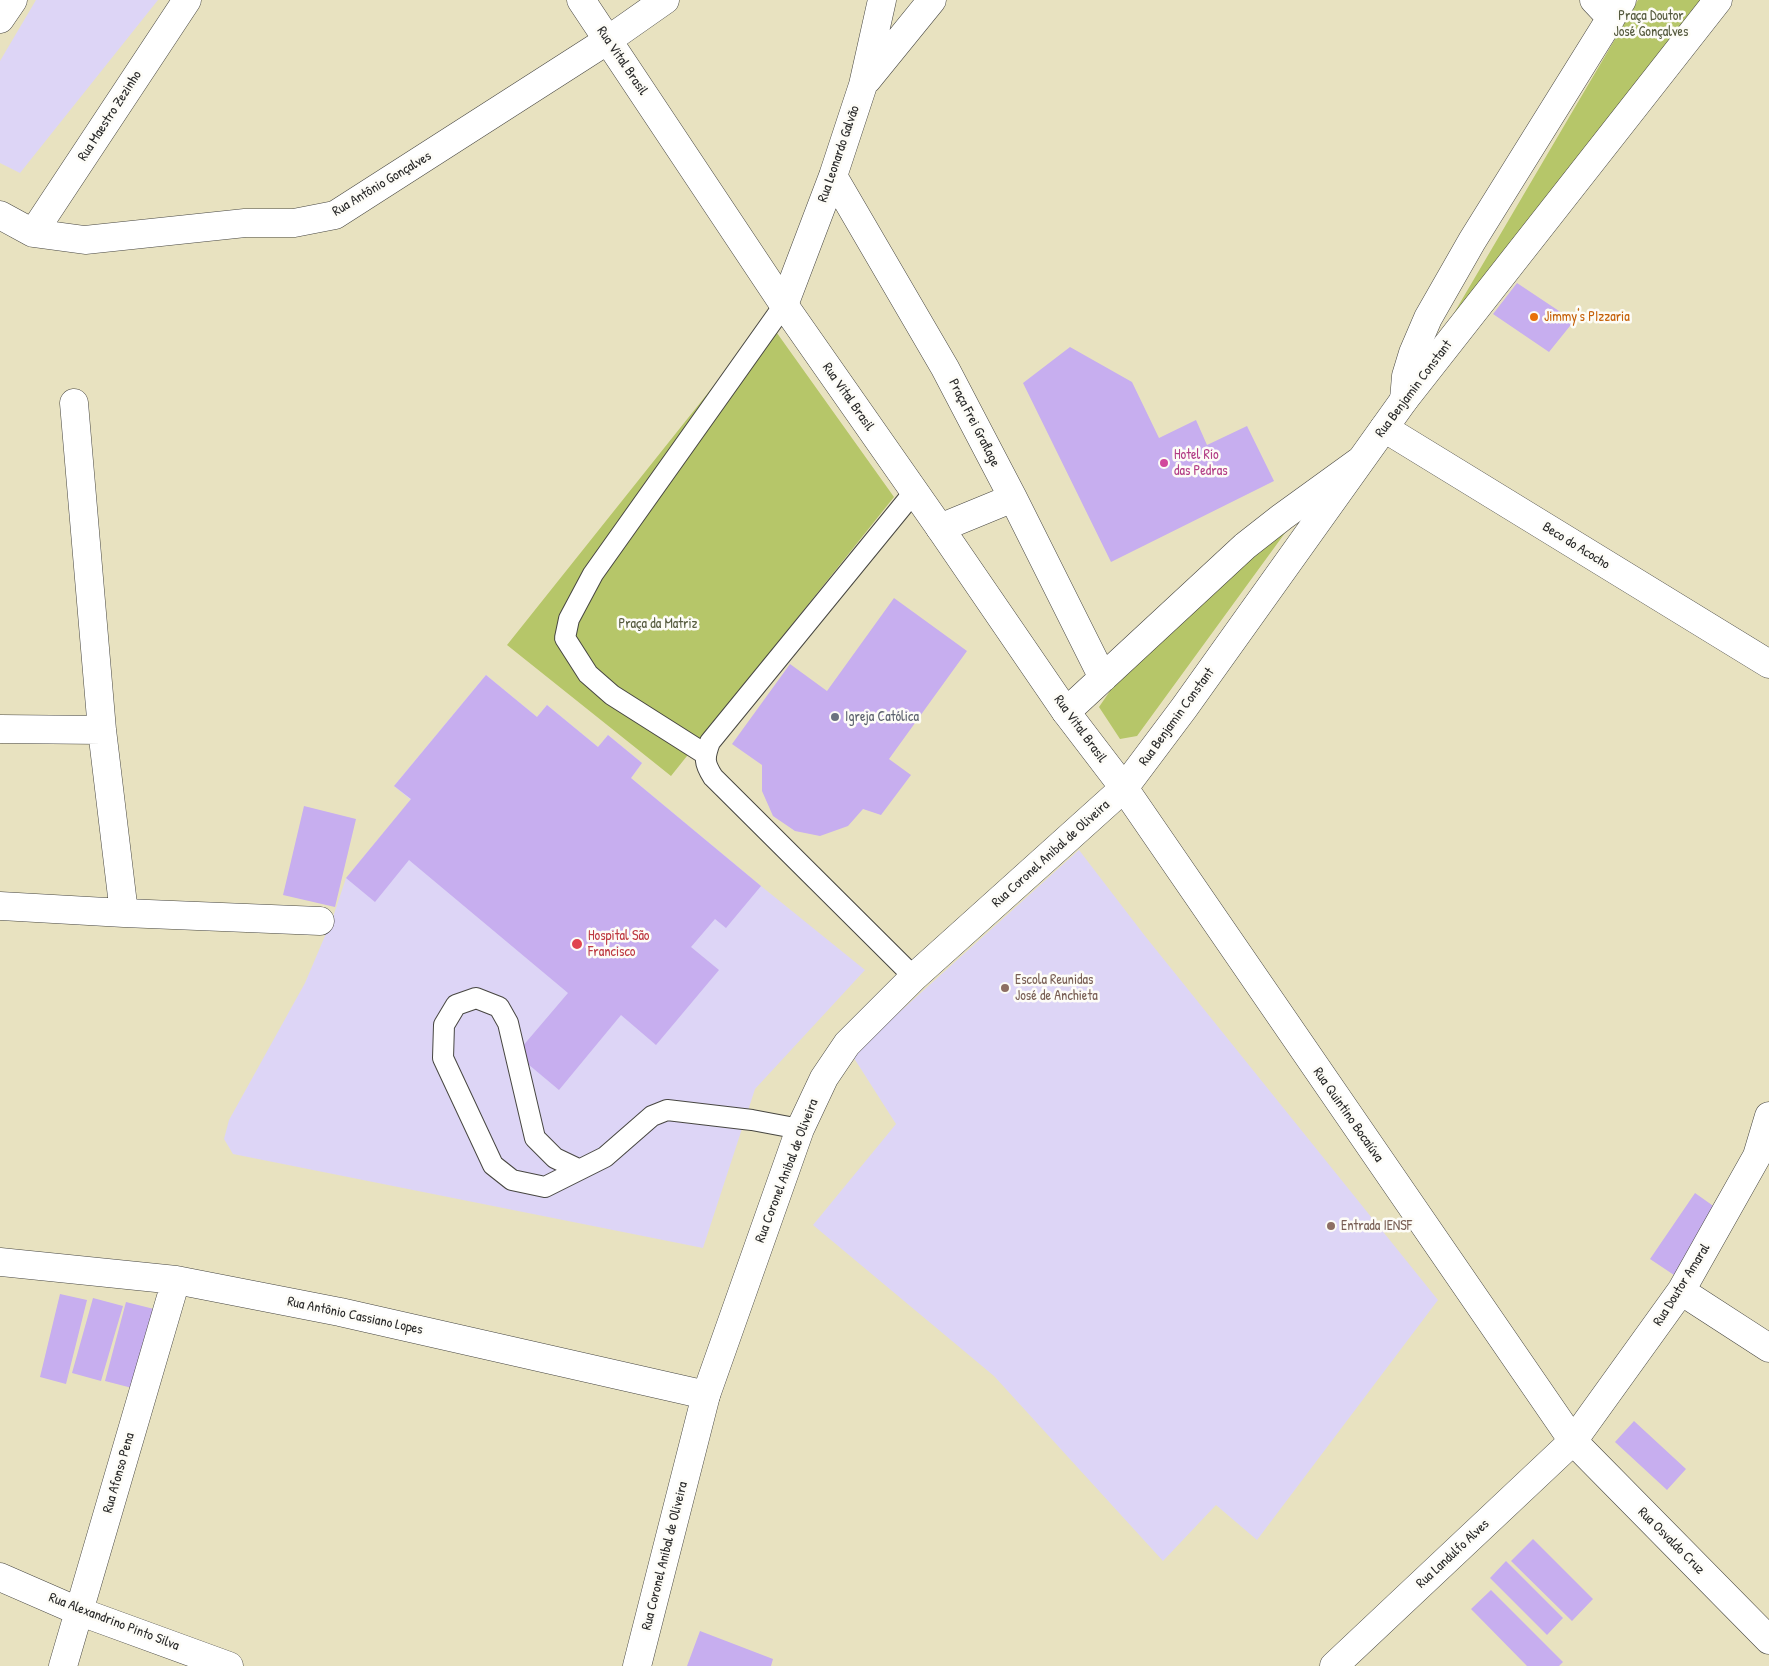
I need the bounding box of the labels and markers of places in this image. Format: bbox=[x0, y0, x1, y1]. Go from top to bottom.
place label: Jimmy's PIzzaria bbox=[1544, 309, 1630, 325]
marker: Jimmy's PIzzaria bbox=[1528, 311, 1540, 323]
place label: Hotel Rio das Pedras bbox=[1174, 447, 1228, 480]
marker: Hotel Rio das Pedras bbox=[1158, 457, 1170, 469]
place label: Igreja Católica bbox=[845, 709, 919, 725]
marker: Igreja Católica bbox=[829, 711, 841, 723]
place label: Hospital São Francisco bbox=[588, 928, 650, 960]
marker: Hospital São Francisco bbox=[570, 937, 584, 951]
place label: Escola Reunidas José de Anchieta bbox=[1015, 972, 1098, 1004]
marker: Escola Reunidas José de Anchieta bbox=[999, 982, 1011, 994]
place label: Entrada IENSF bbox=[1341, 1218, 1412, 1234]
marker: Entrada IENSF bbox=[1325, 1220, 1337, 1232]

